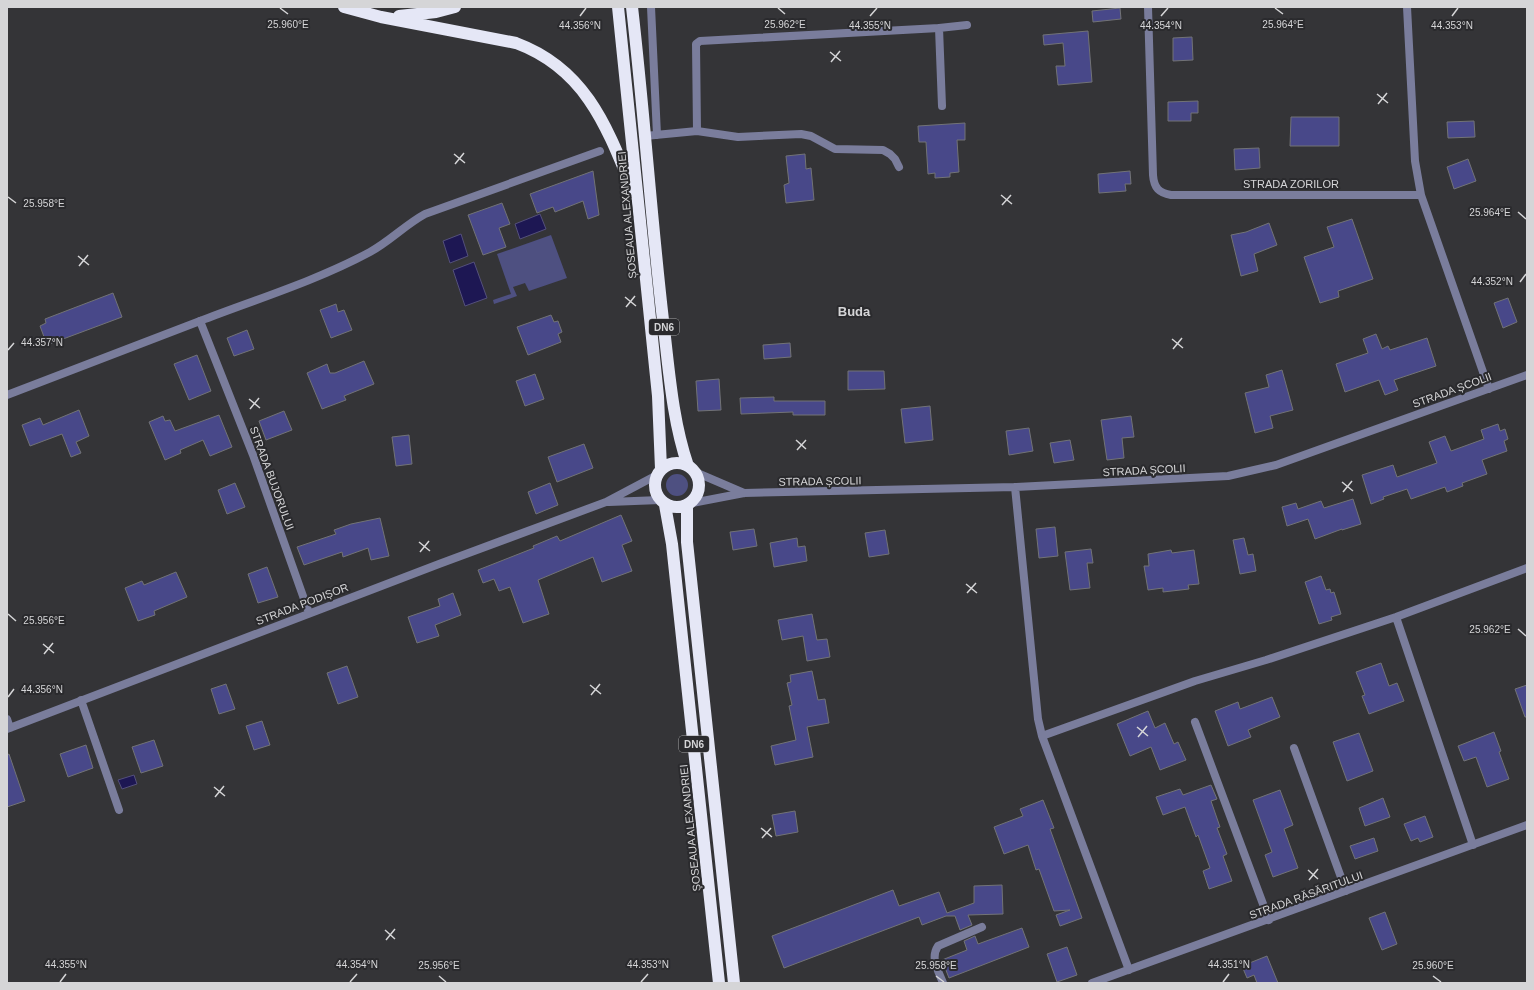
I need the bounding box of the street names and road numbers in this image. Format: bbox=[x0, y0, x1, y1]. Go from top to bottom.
street label: ȘOSEAUA ALEXANDRIEI bbox=[615, 151, 639, 279]
street label: STRADA ZORILOR bbox=[1243, 178, 1339, 190]
road number: DN6 bbox=[649, 319, 679, 335]
street label: STRADA ȘCOLII bbox=[1411, 370, 1493, 410]
street label: STRADA BUJORULUI bbox=[248, 425, 296, 531]
street label: STRADA ȘCOLII bbox=[1102, 462, 1186, 478]
street label: STRADA ȘCOLII bbox=[778, 474, 862, 488]
street label: STRADA PODIȘOR bbox=[254, 581, 350, 627]
road number: DN6 bbox=[679, 736, 709, 752]
street label: ȘOSEAUA ALEXANDRIEI bbox=[677, 764, 703, 892]
street label: STRADA RĂSĂRITULUI bbox=[1248, 869, 1364, 921]

